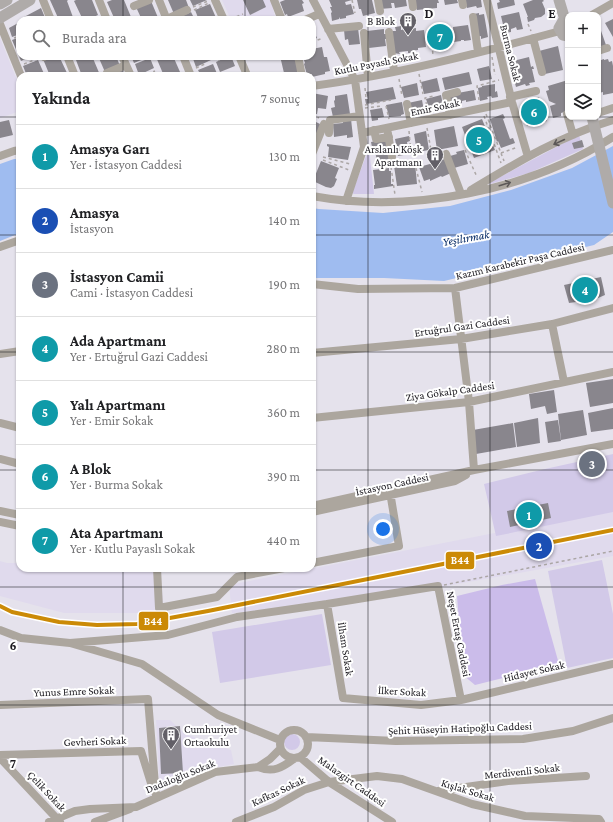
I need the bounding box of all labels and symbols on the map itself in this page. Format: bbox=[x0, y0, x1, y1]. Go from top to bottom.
text: D bbox=[425, 6, 434, 21]
text: E bbox=[548, 6, 556, 21]
building icon: B Blok bbox=[398, 11, 418, 36]
place label: B Blok bbox=[367, 15, 396, 27]
pin: 7 bbox=[427, 22, 453, 52]
street label: Burma Sokak bbox=[498, 23, 524, 83]
street label: Kutlu Payaslı Sokak bbox=[333, 49, 420, 78]
street label: Emir Sokak bbox=[409, 96, 461, 118]
pin: 6 bbox=[521, 97, 547, 127]
pin: 5 bbox=[466, 125, 492, 155]
one-way arrow bbox=[553, 139, 565, 146]
place label: Arslanlı Köşk Apartmanı bbox=[365, 143, 423, 169]
building icon: Arslanlı Köşk Apartmanı bbox=[425, 145, 445, 170]
one-way arrow bbox=[498, 180, 511, 187]
water label: Yeşilırmak bbox=[442, 227, 491, 249]
street label: Kazım Karabekir Paşa Caddesi bbox=[455, 240, 586, 283]
pin: 4 bbox=[572, 275, 598, 305]
street label: Ertuğrul Gazi Caddesi bbox=[414, 313, 511, 340]
street label: Ziya Gökalp Caddesi bbox=[405, 379, 495, 404]
pin: 3 bbox=[579, 449, 605, 479]
street label: İstasyon Caddesi bbox=[354, 470, 430, 499]
pin: 1 bbox=[516, 500, 542, 530]
your location bbox=[373, 519, 393, 539]
pin: 2 bbox=[526, 531, 552, 561]
line badge: B44 bbox=[445, 551, 475, 570]
text: B44 bbox=[451, 554, 469, 566]
street label: Neşet Ertaş Caddesi bbox=[444, 590, 473, 678]
line badge: B44 bbox=[138, 611, 169, 631]
text: B44 bbox=[144, 615, 162, 627]
street label: İlham Sokak bbox=[336, 621, 356, 677]
text: 6 bbox=[9, 638, 17, 653]
street label: Hidayet Sokak bbox=[502, 658, 567, 685]
street label: Yunus Emre Sokak bbox=[33, 684, 115, 698]
street label: İlker Sokak bbox=[378, 684, 427, 698]
street label: Şehit Hüseyin Hatipoğlu Caddesi bbox=[388, 719, 532, 738]
place label: Cumhuriyet Ortaokulu bbox=[184, 723, 237, 748]
building icon: Cumhuriyet Ortaokulu bbox=[161, 725, 181, 750]
street label: Gevheri Sokak bbox=[64, 734, 127, 748]
street label: Malazgirt Caddesi bbox=[315, 753, 388, 810]
text: 7 bbox=[10, 756, 16, 771]
street label: Dadaloğlu Sokak bbox=[143, 756, 218, 796]
street label: Merdivenli Sokak bbox=[484, 761, 561, 781]
street label: Çelik Sokak bbox=[25, 768, 69, 815]
street label: Kafkas Sokak bbox=[249, 773, 307, 809]
street label: Kışlak Sokak bbox=[440, 776, 497, 805]

